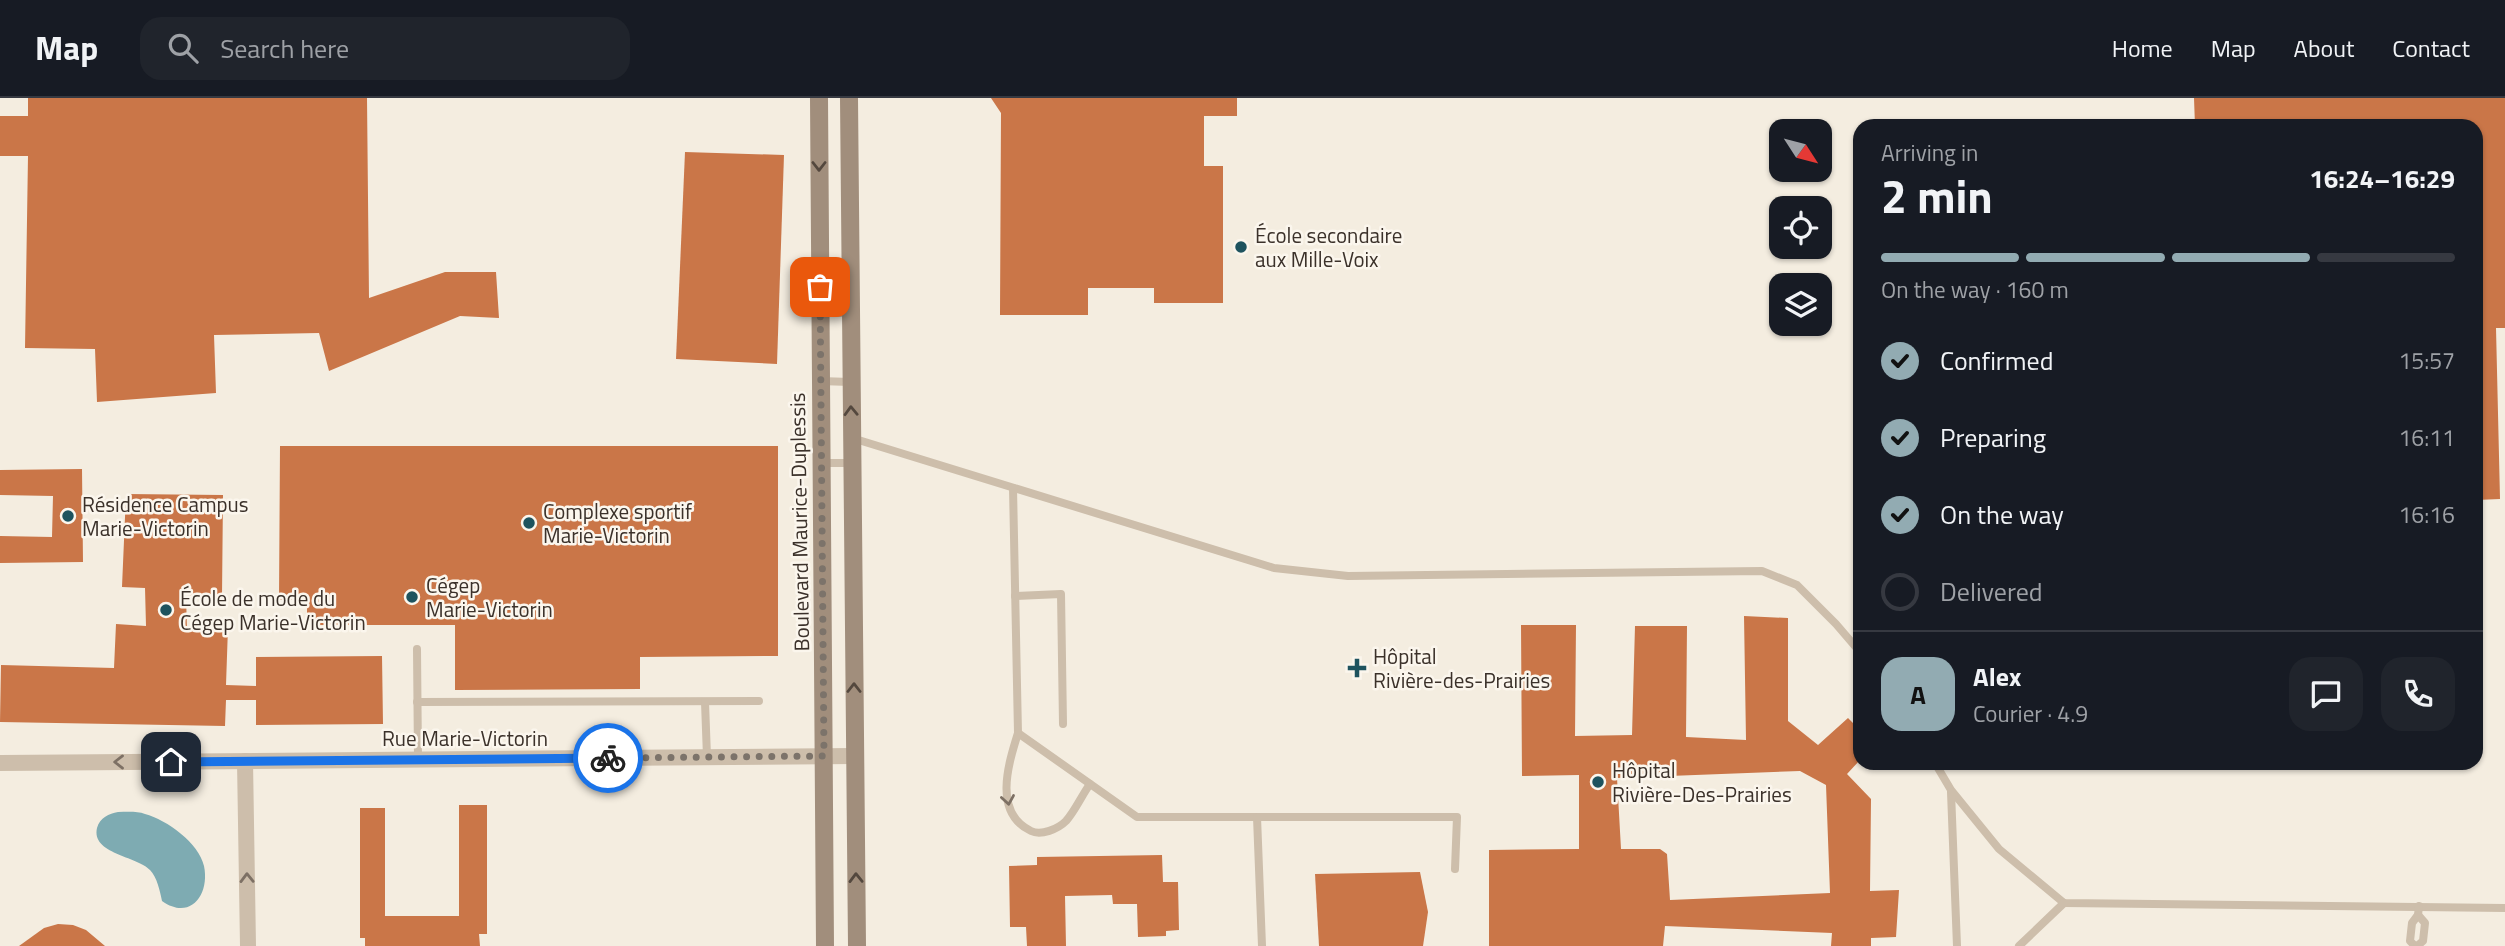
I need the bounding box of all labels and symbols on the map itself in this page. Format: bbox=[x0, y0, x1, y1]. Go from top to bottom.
north arrow bbox=[1769, 119, 1832, 182]
one-way arrow bbox=[812, 161, 827, 172]
place label: École secondaire aux Mille-Voix bbox=[1255, 219, 1402, 275]
marker: École secondaire aux Mille-Voix bbox=[1233, 239, 1249, 255]
pin bbox=[790, 257, 850, 317]
street label: Boulevard Maurice-Duplessis bbox=[781, 392, 817, 652]
one-way arrow bbox=[844, 405, 859, 416]
place label: Résidence Campus Marie-Victorin bbox=[82, 488, 248, 544]
place label: Complexe sportif Marie-Victorin bbox=[543, 495, 692, 551]
marker: Résidence Campus Marie-Victorin bbox=[60, 508, 76, 524]
marker: Complexe sportif Marie-Victorin bbox=[521, 515, 537, 531]
place label: Cégep Marie-Victorin bbox=[426, 569, 553, 625]
place label: École de mode du Cégep Marie-Victorin bbox=[180, 582, 366, 638]
marker: Cégep Marie-Victorin bbox=[404, 589, 420, 605]
marker: École de mode du Cégep Marie-Victorin bbox=[158, 602, 174, 618]
place label: Hôpital Rivière-des-Prairies bbox=[1373, 640, 1550, 696]
marker: Hôpital Rivière-des-Prairies bbox=[1347, 658, 1367, 678]
one-way arrow bbox=[846, 682, 862, 692]
street label: Rue Marie-Victorin bbox=[382, 722, 548, 754]
courier bbox=[573, 723, 643, 793]
pin bbox=[141, 732, 201, 792]
one-way arrow bbox=[113, 754, 123, 770]
place label: Hôpital Rivière-Des-Prairies bbox=[1612, 754, 1792, 810]
marker: Hôpital Rivière-Des-Prairies bbox=[1590, 774, 1606, 790]
one-way arrow bbox=[1001, 794, 1016, 806]
one-way arrow bbox=[239, 872, 255, 883]
one-way arrow bbox=[848, 872, 864, 883]

